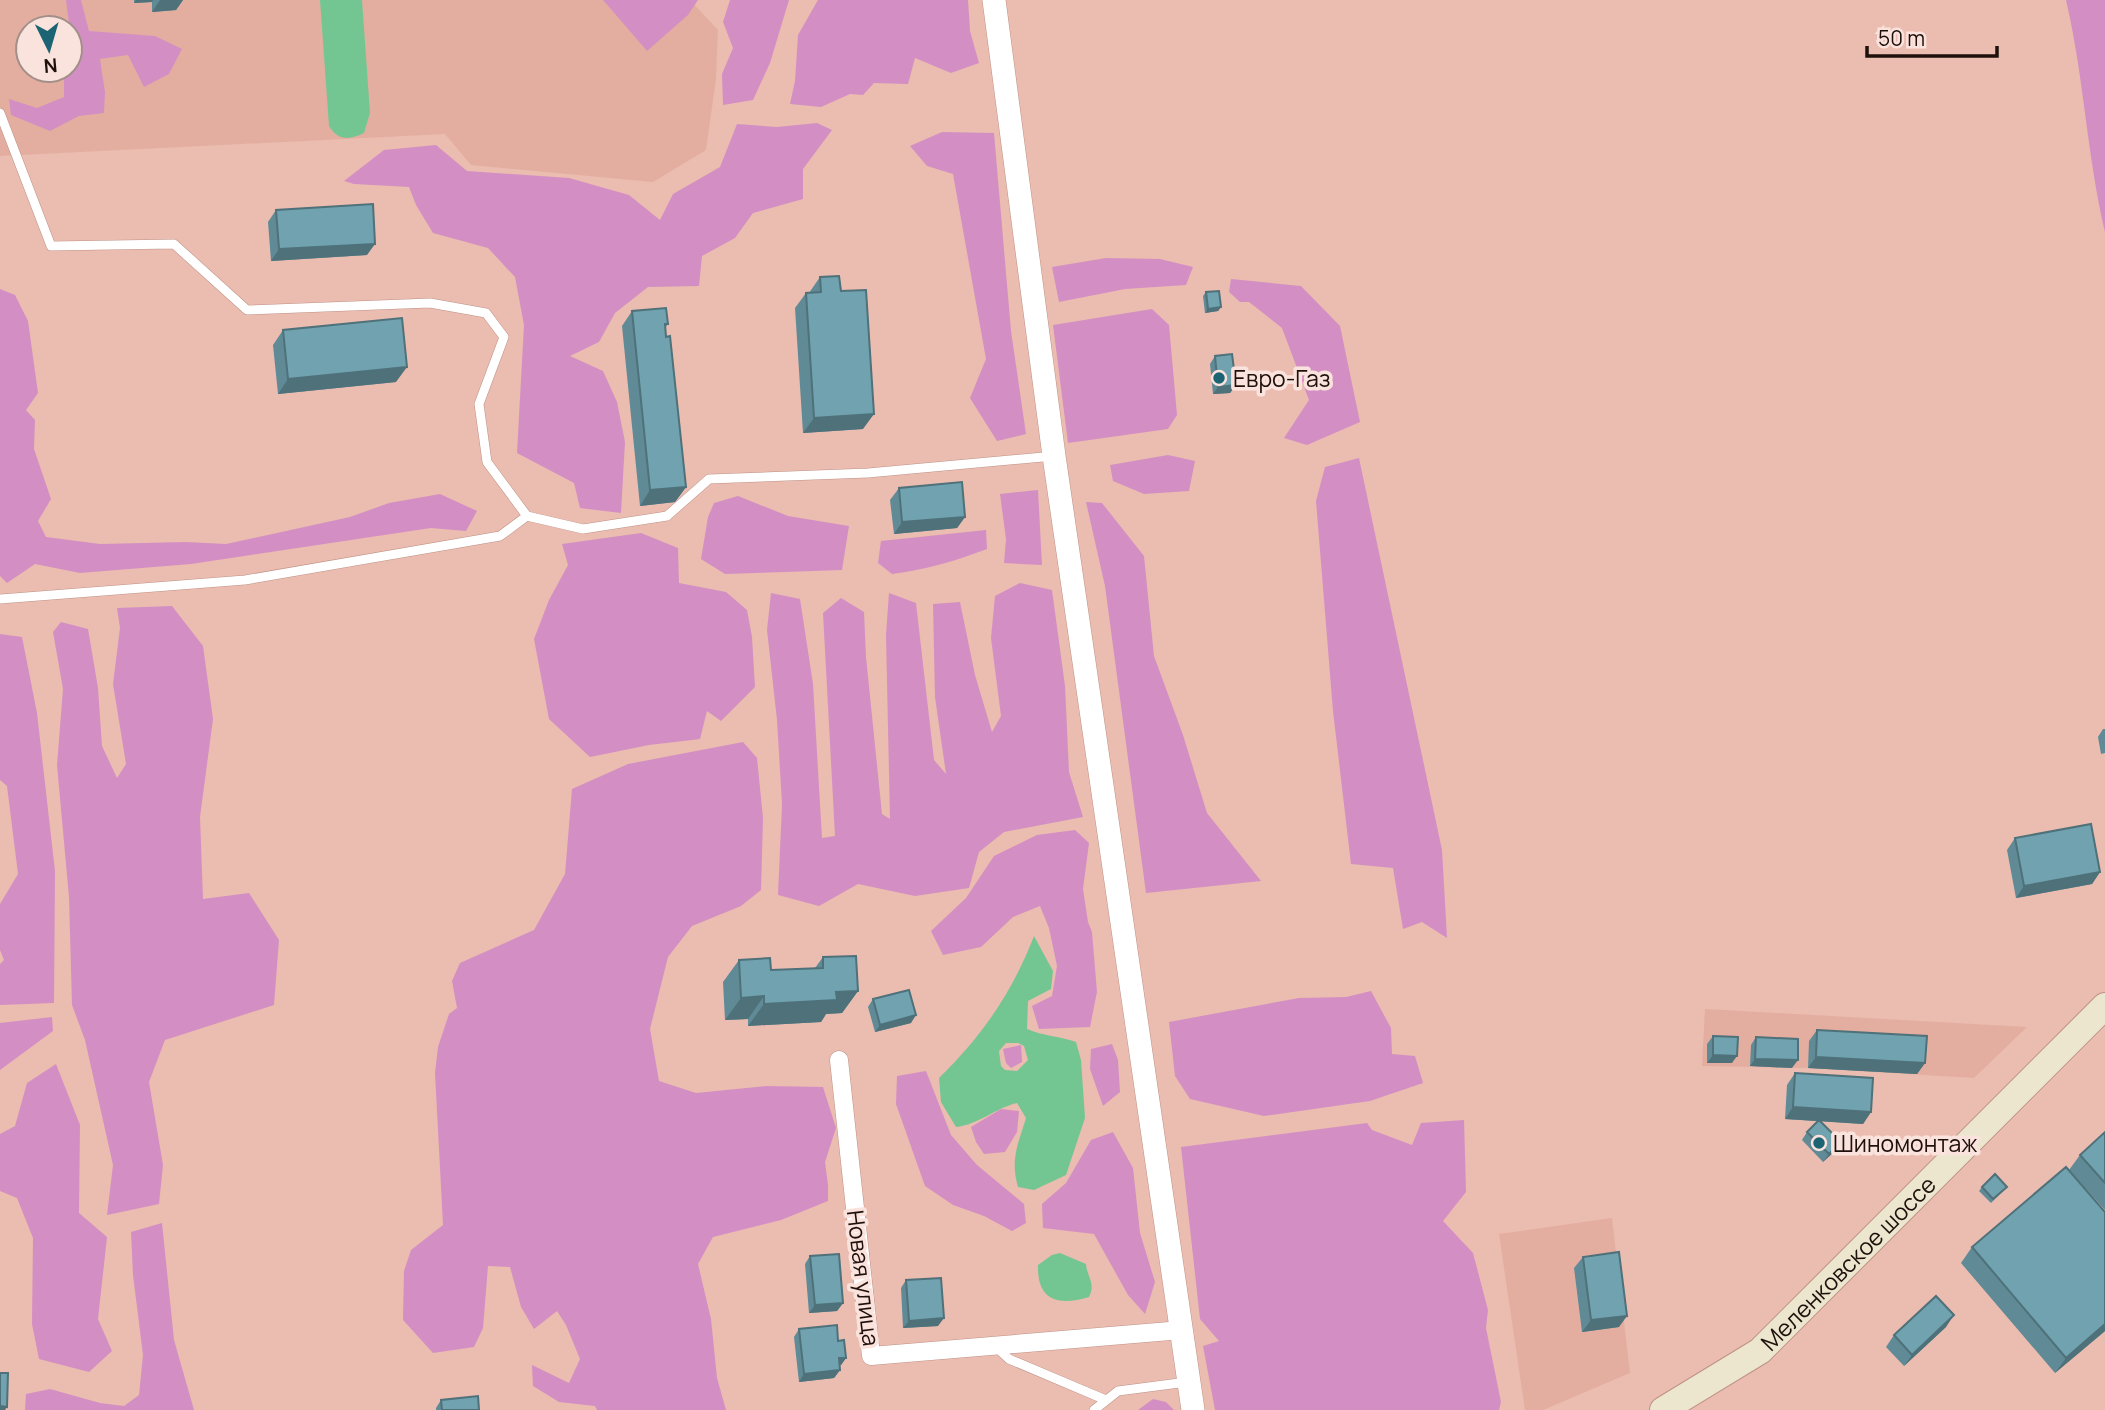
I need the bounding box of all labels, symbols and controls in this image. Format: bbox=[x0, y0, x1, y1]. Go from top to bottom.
north arrow bbox=[14, 14, 84, 84]
scale bar bbox=[1867, 14, 1996, 58]
text: 50 m bbox=[1878, 24, 1925, 52]
text: N bbox=[43, 52, 58, 79]
place label: Евро-Газ bbox=[1233, 362, 1330, 394]
marker: Евро-Газ bbox=[1211, 370, 1227, 386]
place label: Шиномонтаж bbox=[1833, 1127, 1977, 1159]
marker: Шиномонтаж bbox=[1811, 1135, 1827, 1151]
street label: Меленковское шоссе bbox=[1753, 1168, 1943, 1358]
street label: Новая улица bbox=[840, 1208, 888, 1348]

